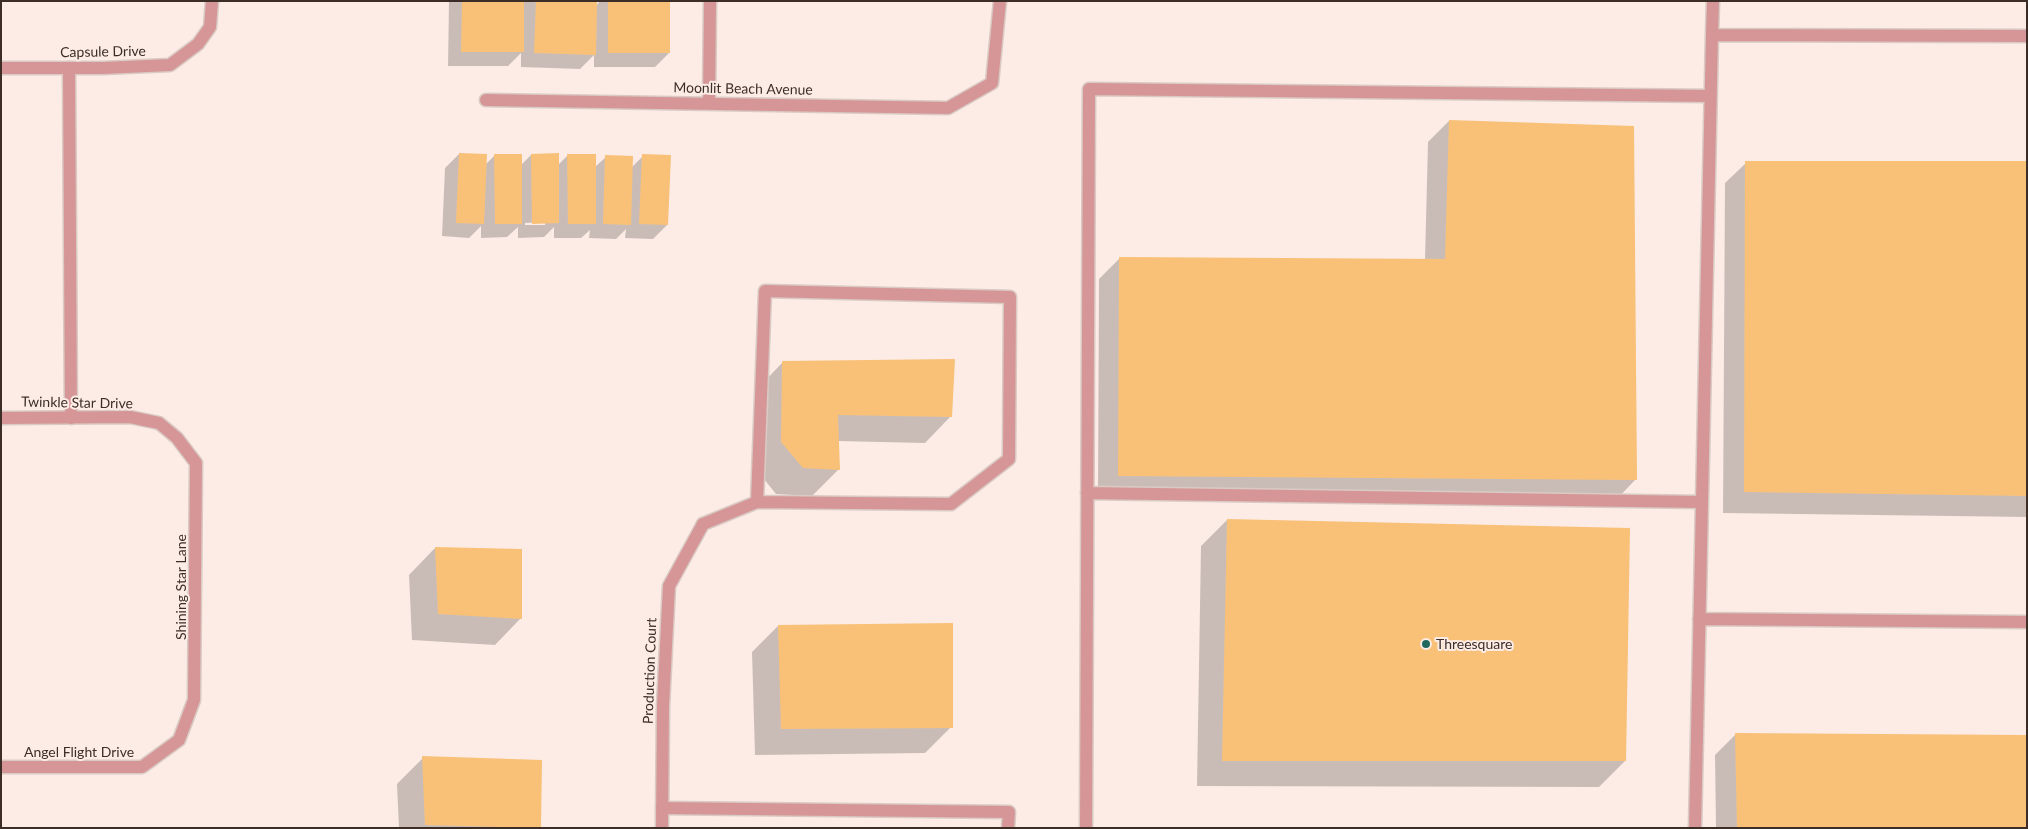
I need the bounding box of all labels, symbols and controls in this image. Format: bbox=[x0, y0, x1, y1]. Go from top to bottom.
street label: Capsule Drive bbox=[60, 43, 146, 61]
street label: Moonlit Beach Avenue bbox=[673, 79, 813, 99]
street label: Twinkle Star Drive bbox=[21, 394, 133, 412]
street label: Shining Star Lane bbox=[173, 534, 189, 640]
street label: Production Court bbox=[640, 618, 660, 724]
place label: Threesquare bbox=[1436, 636, 1512, 652]
marker: Threesquare bbox=[1420, 638, 1432, 650]
street label: Angel Flight Drive bbox=[24, 744, 134, 760]

